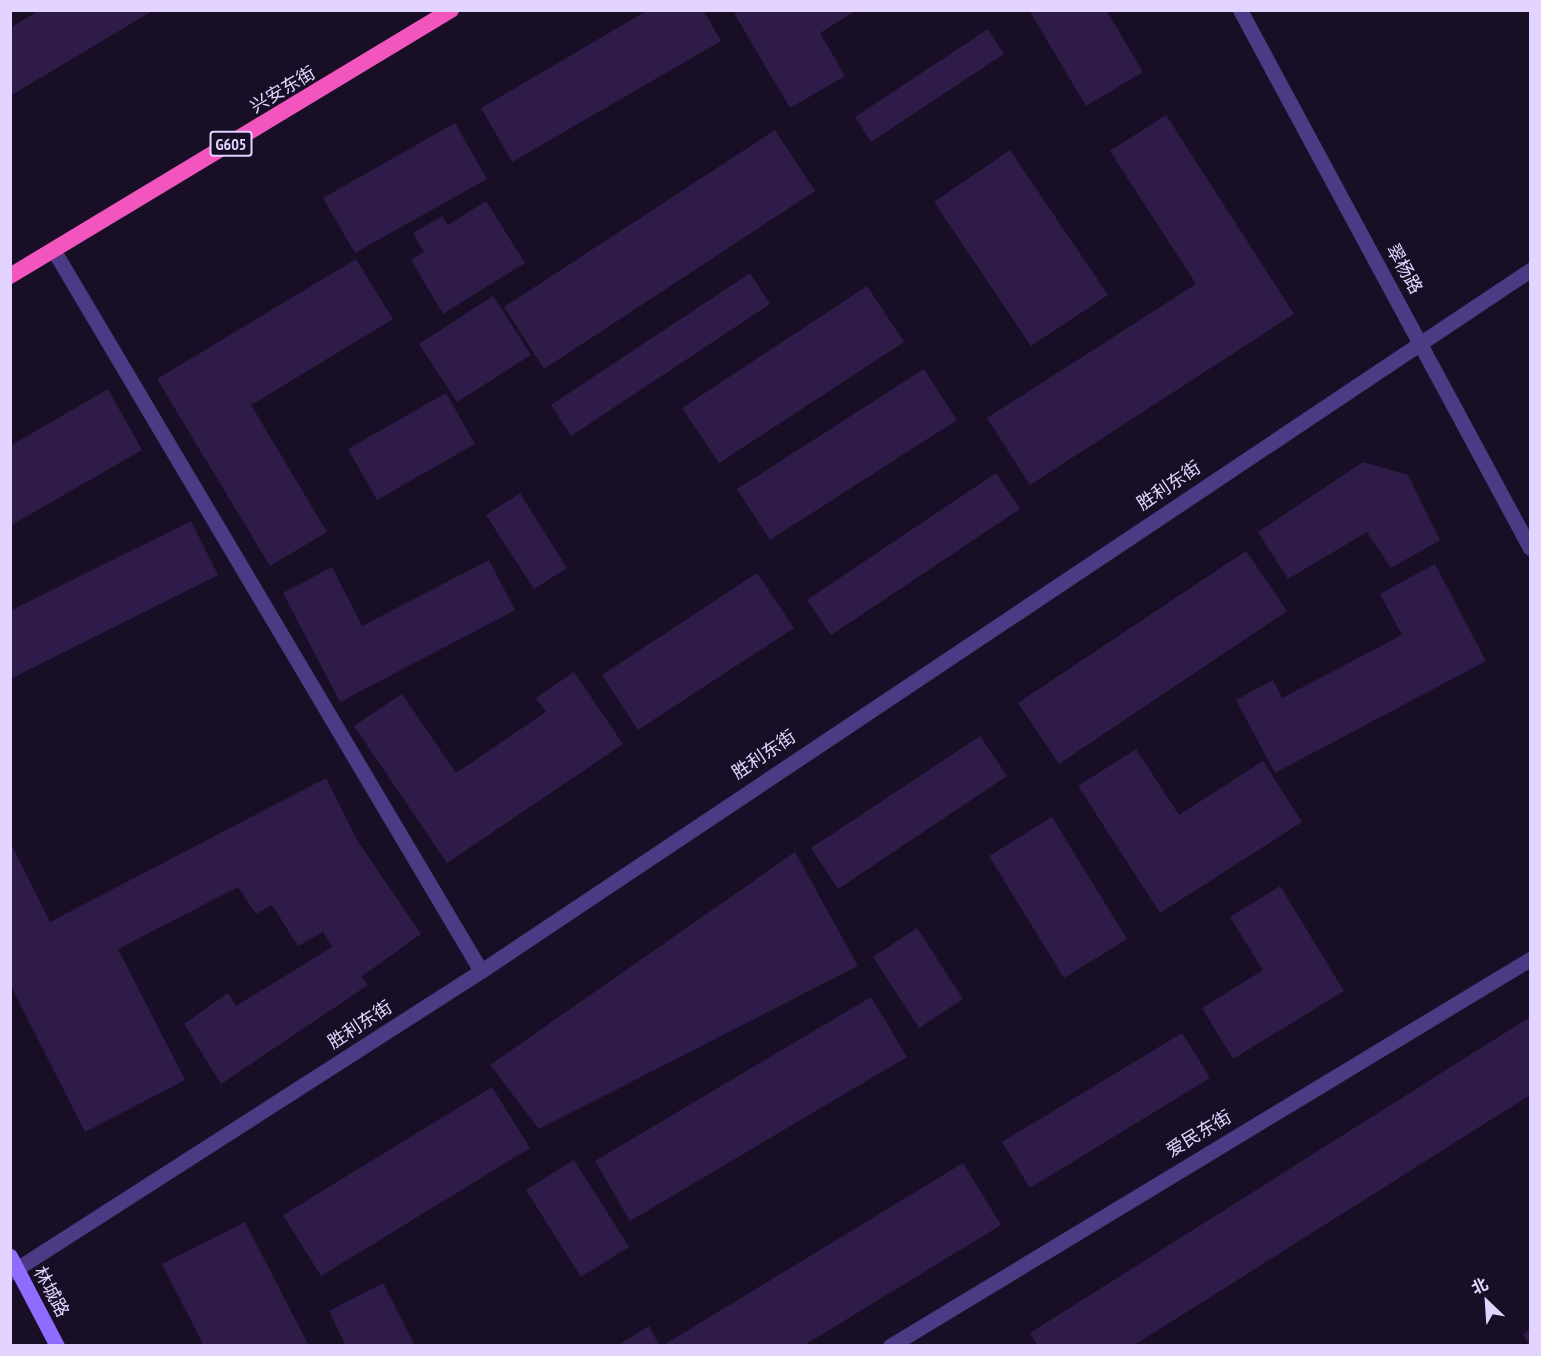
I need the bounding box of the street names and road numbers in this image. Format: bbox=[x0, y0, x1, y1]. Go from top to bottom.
street label: 兴安东街 bbox=[247, 62, 319, 118]
road number: G605 bbox=[208, 131, 254, 157]
street label: 翠杨路 bbox=[1381, 240, 1427, 298]
street label: 胜利东街 bbox=[1133, 457, 1205, 515]
street label: 胜利东街 bbox=[728, 726, 800, 784]
street label: 胜利东街 bbox=[324, 996, 396, 1054]
street label: 爱民东街 bbox=[1163, 1106, 1235, 1162]
street label: 林城路 bbox=[29, 1263, 73, 1321]

